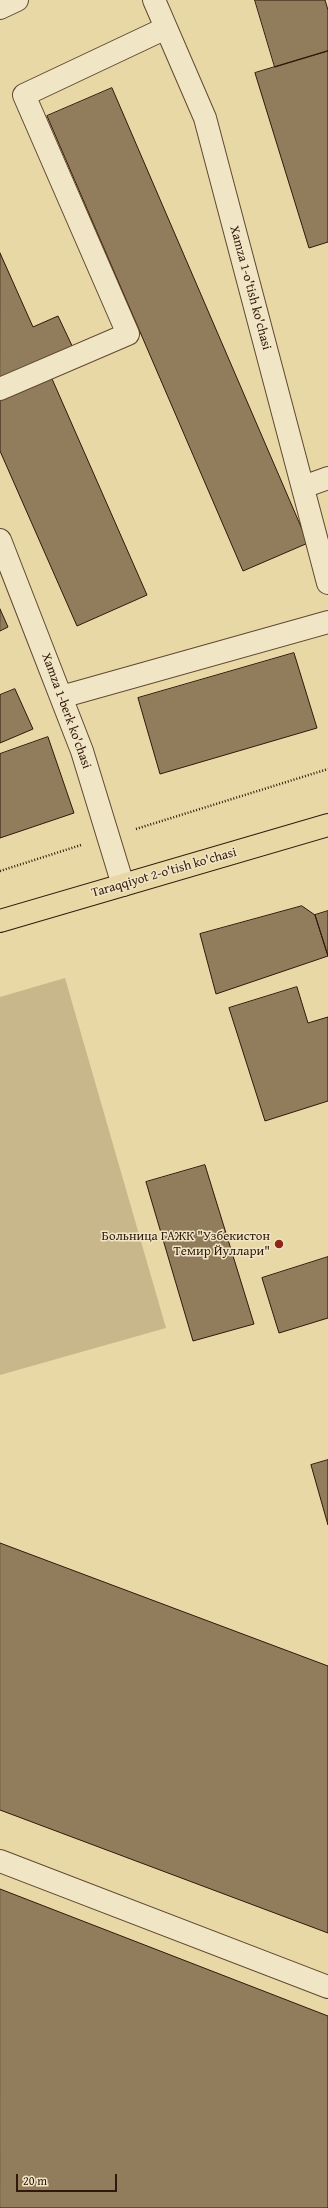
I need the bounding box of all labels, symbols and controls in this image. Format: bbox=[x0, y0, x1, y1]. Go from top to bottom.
street label: Xamza 1-o'tish ko'chasi bbox=[226, 224, 274, 352]
street label: Xamza 1-berk ko'chasi bbox=[38, 651, 94, 771]
street label: Taraqqiyot 2-o'tish ko'chasi bbox=[90, 845, 238, 901]
place label: Больница ГАЖК "Узбекистон Темир Йуллари" bbox=[102, 1229, 270, 1260]
marker: Больница ГАЖК "Узбекистон Темир Йуллари" bbox=[273, 1238, 285, 1250]
scale bar bbox=[18, 2166, 119, 2192]
text: 20 m bbox=[23, 2172, 47, 2189]

